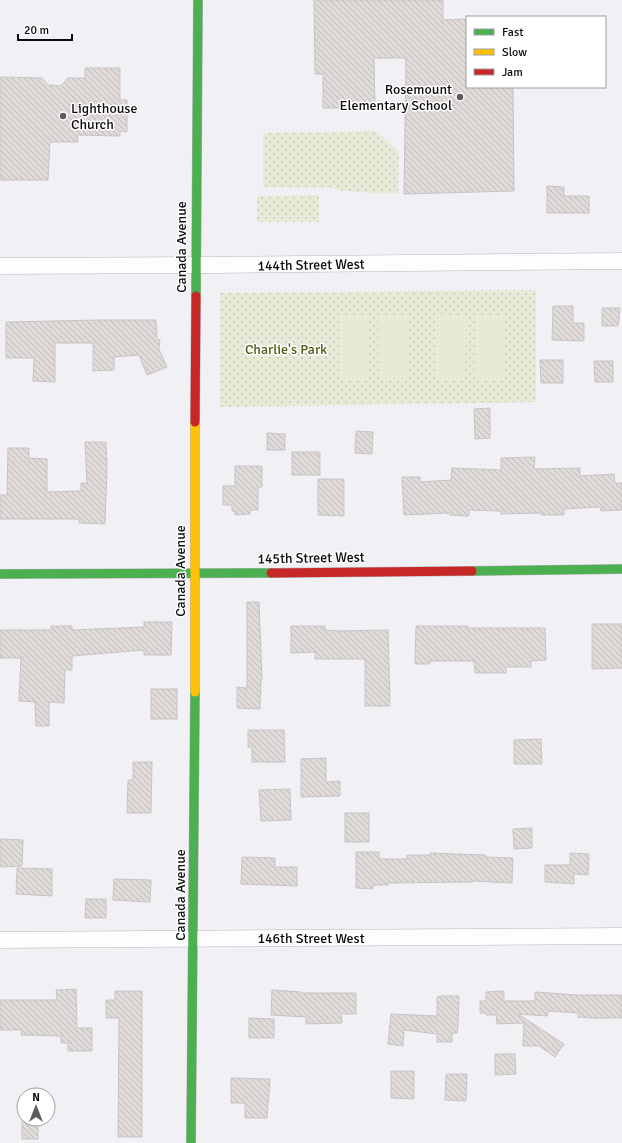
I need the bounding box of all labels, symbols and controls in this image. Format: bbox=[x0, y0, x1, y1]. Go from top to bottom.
scale bar bbox=[18, 16, 72, 42]
legend bbox=[466, 16, 606, 88]
text: 20 m bbox=[24, 23, 49, 38]
text: Fast bbox=[502, 25, 523, 40]
text: Slow bbox=[502, 45, 527, 60]
text: Jam bbox=[502, 65, 523, 80]
place label: Rosemount Elementary School bbox=[339, 81, 452, 114]
marker: Rosemount Elementary School bbox=[455, 92, 465, 102]
place label: Lighthouse Church bbox=[71, 100, 137, 133]
marker: Lighthouse Church bbox=[58, 111, 68, 121]
street label: Canada Avenue bbox=[173, 201, 190, 293]
street label: 144th Street West bbox=[257, 256, 365, 274]
park label: Charlie's Park bbox=[245, 341, 327, 358]
street label: Canada Avenue bbox=[172, 525, 189, 617]
street label: 145th Street West bbox=[257, 549, 365, 567]
street label: Canada Avenue bbox=[172, 849, 189, 941]
street label: 146th Street West bbox=[257, 930, 365, 947]
north arrow bbox=[16, 1087, 56, 1127]
text: N bbox=[32, 1091, 40, 1104]

